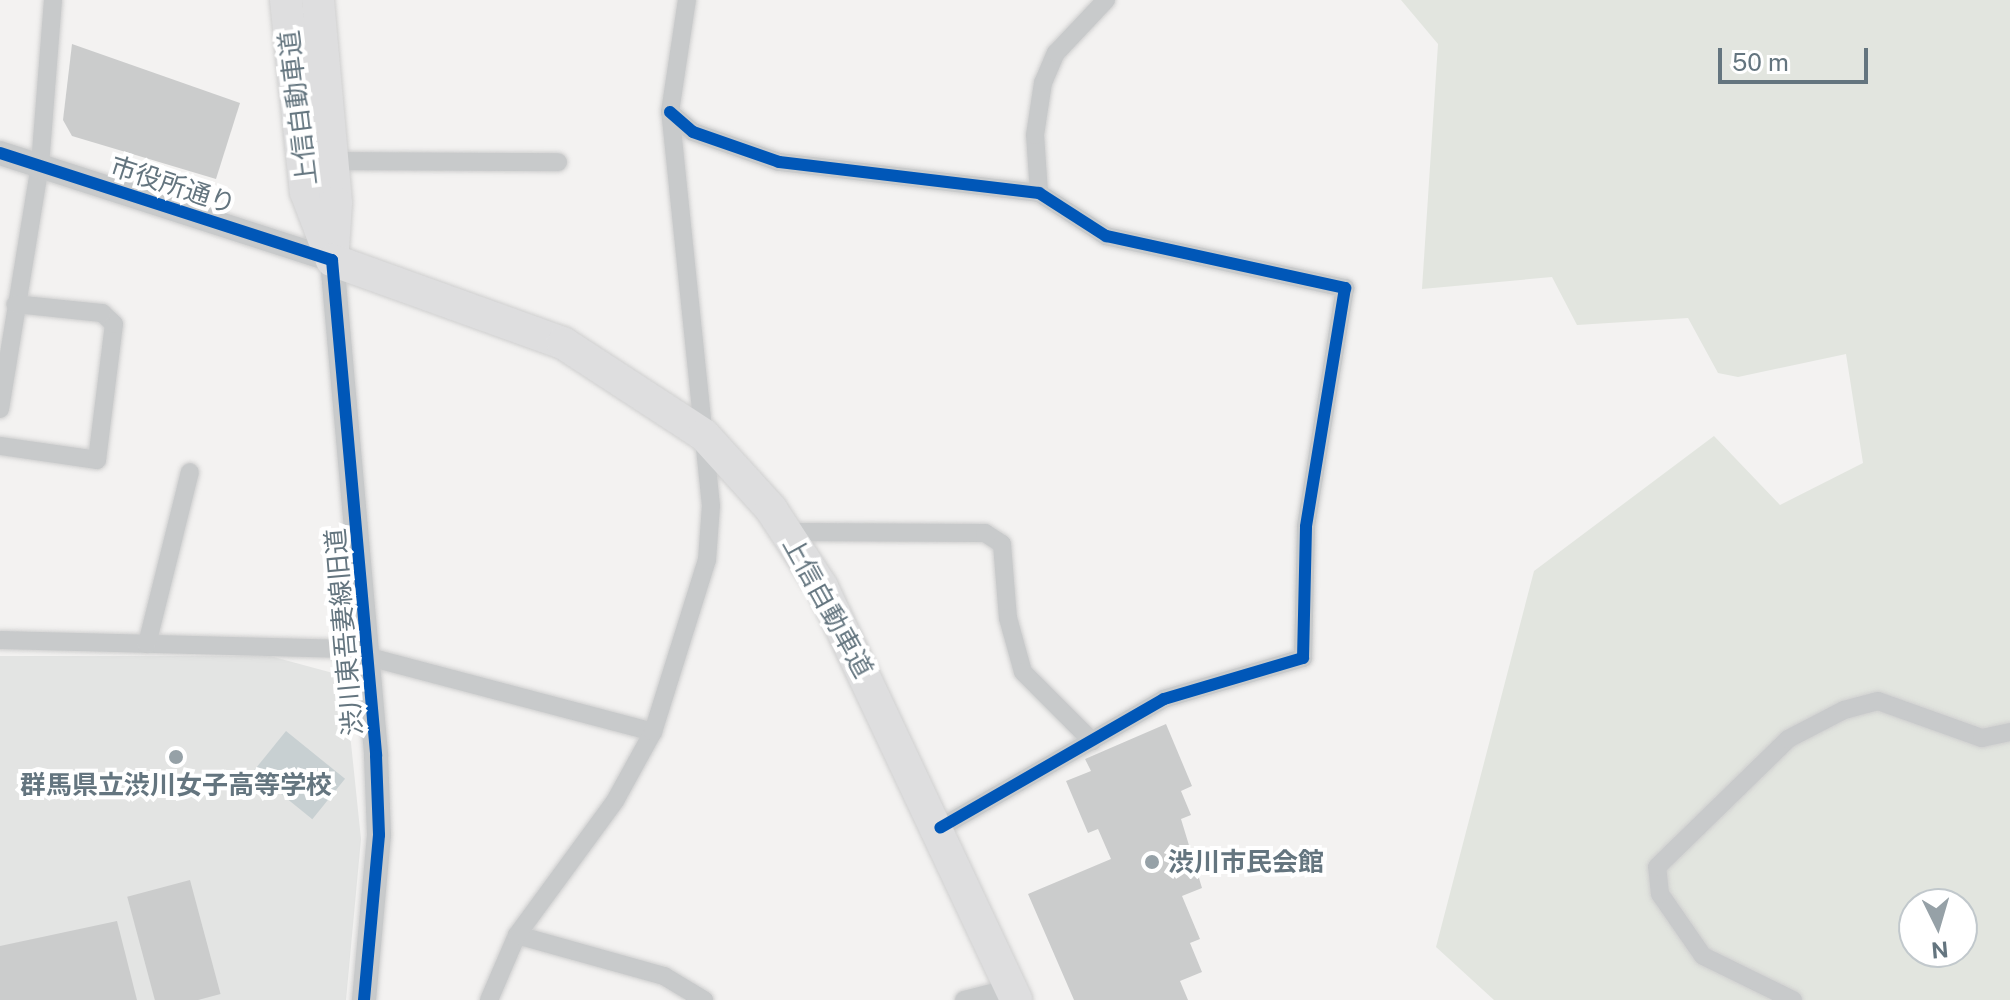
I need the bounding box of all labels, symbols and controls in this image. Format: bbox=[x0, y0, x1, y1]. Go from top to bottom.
street label: 上信自動車道 bbox=[273, 29, 323, 187]
scale bar bbox=[1722, 32, 1872, 82]
text: 50 m bbox=[1732, 48, 1789, 76]
street label: 市役所通り bbox=[106, 150, 240, 220]
street label: 渋川東吾妻線旧道 bbox=[319, 527, 369, 737]
street label: 上信自動車道 bbox=[777, 531, 879, 683]
marker: 群馬県立渋川女子高等学校 bbox=[167, 748, 185, 766]
place label: 群馬県立渋川女子高等学校 bbox=[20, 769, 332, 801]
place label: 渋川市民会館 bbox=[1168, 846, 1324, 878]
marker: 渋川市民会館 bbox=[1143, 853, 1161, 871]
north arrow bbox=[1898, 888, 1978, 968]
text: N bbox=[1930, 936, 1950, 964]

